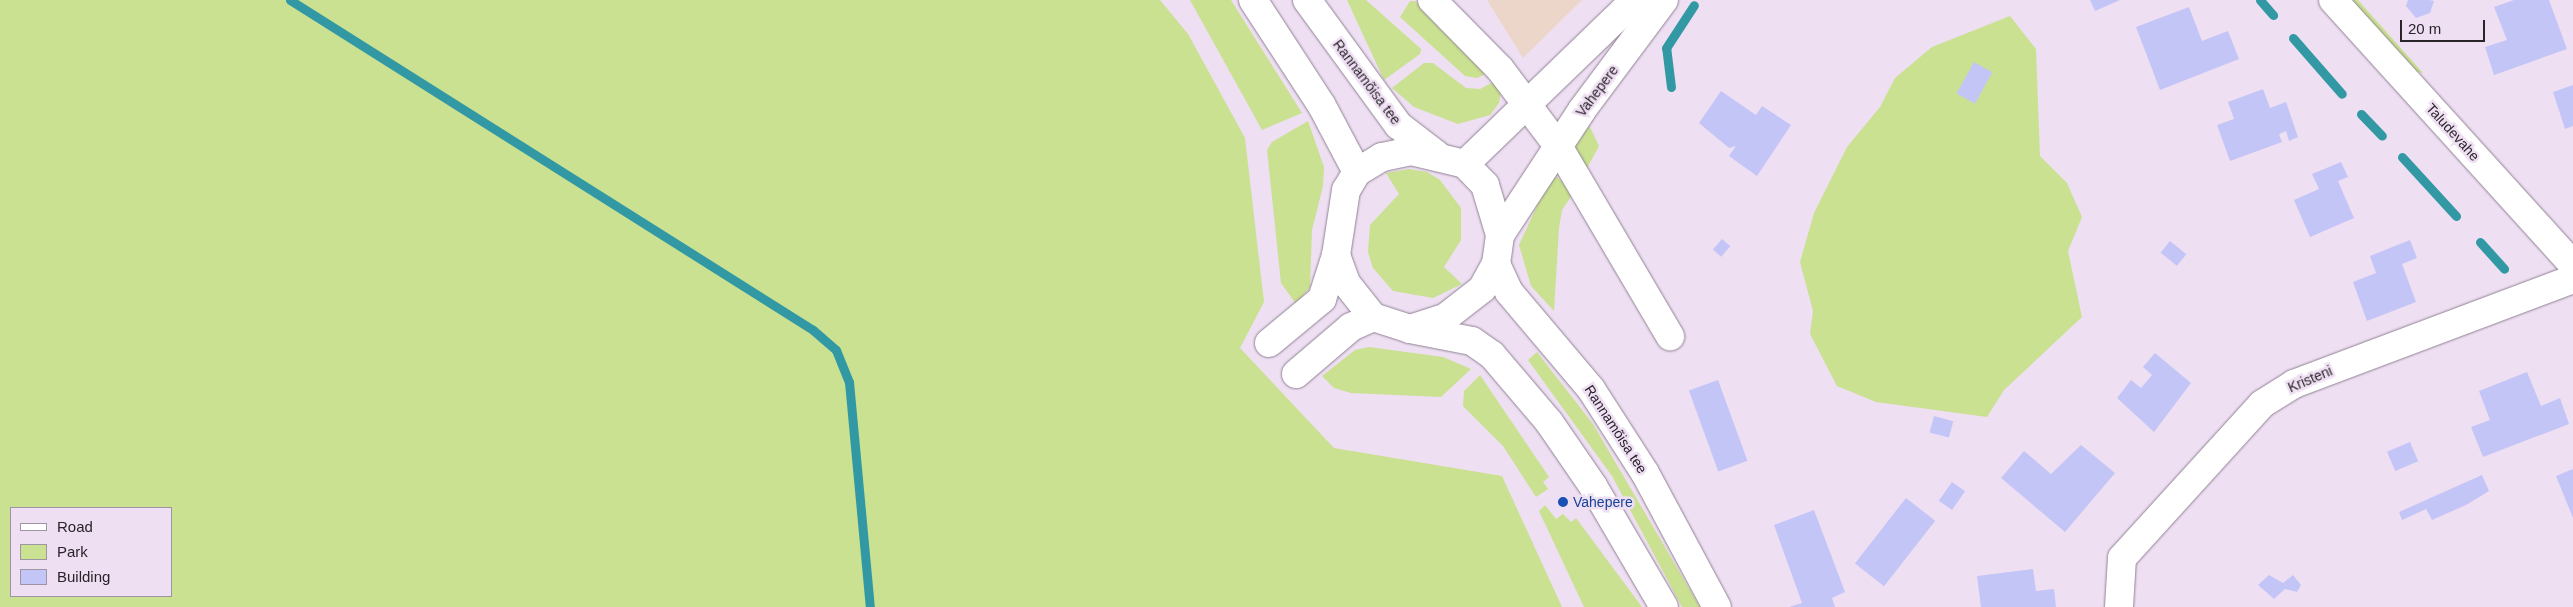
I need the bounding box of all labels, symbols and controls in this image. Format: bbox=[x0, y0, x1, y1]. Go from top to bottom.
scale bar bbox=[2403, 10, 2488, 42]
text: 20 m bbox=[2408, 20, 2441, 37]
street label: Rannamõisa tee bbox=[1330, 36, 1404, 128]
street label: Vahepere bbox=[1572, 62, 1622, 120]
street label: Taludevahe bbox=[2423, 100, 2483, 164]
street label: Kristeni bbox=[2285, 362, 2335, 396]
street label: Rannamõisa tee bbox=[1581, 382, 1651, 476]
place label: Vahepere bbox=[1573, 494, 1633, 510]
marker: Vahepere bbox=[1557, 496, 1569, 508]
legend bbox=[10, 507, 172, 597]
text: Road bbox=[57, 518, 93, 535]
text: Park bbox=[57, 543, 88, 560]
text: Building bbox=[57, 568, 110, 585]

